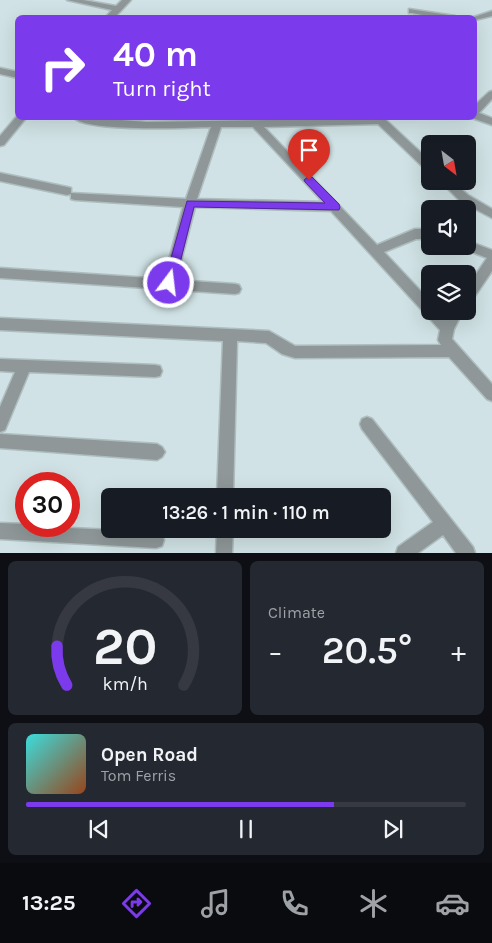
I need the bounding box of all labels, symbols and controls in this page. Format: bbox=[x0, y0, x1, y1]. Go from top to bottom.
text: 40 m bbox=[113, 34, 198, 75]
icon: right bbox=[30, 35, 95, 100]
text: Turn right bbox=[113, 76, 211, 102]
pin bbox=[288, 129, 330, 180]
north arrow bbox=[421, 135, 476, 190]
map controls bbox=[421, 135, 476, 320]
icon: arrive bbox=[295, 136, 323, 164]
button: sound bbox=[421, 200, 476, 255]
position arrow bbox=[142, 256, 194, 308]
button: layers bbox=[421, 265, 476, 320]
speed limit sign: 30 bbox=[15, 472, 80, 537]
text: 13:26 · 1 min · 110 m bbox=[162, 502, 330, 524]
text: Climate bbox=[268, 603, 325, 622]
text: 20 bbox=[93, 616, 157, 677]
text: 20.5° bbox=[322, 628, 412, 673]
text: − bbox=[268, 635, 283, 668]
text: + bbox=[451, 635, 466, 668]
text: km/h bbox=[102, 674, 148, 695]
text: Open Road bbox=[101, 744, 198, 766]
text: Tom Ferris bbox=[101, 766, 176, 785]
icon: previous bbox=[85, 815, 113, 843]
icon: pause bbox=[232, 815, 260, 843]
icon: next bbox=[379, 815, 407, 843]
icon: directions bbox=[119, 886, 154, 921]
icon: music bbox=[198, 886, 233, 921]
icon: phone bbox=[277, 886, 312, 921]
icon: climate bbox=[356, 886, 391, 921]
icon: car bbox=[435, 886, 470, 921]
text: 13:25 bbox=[22, 890, 76, 916]

